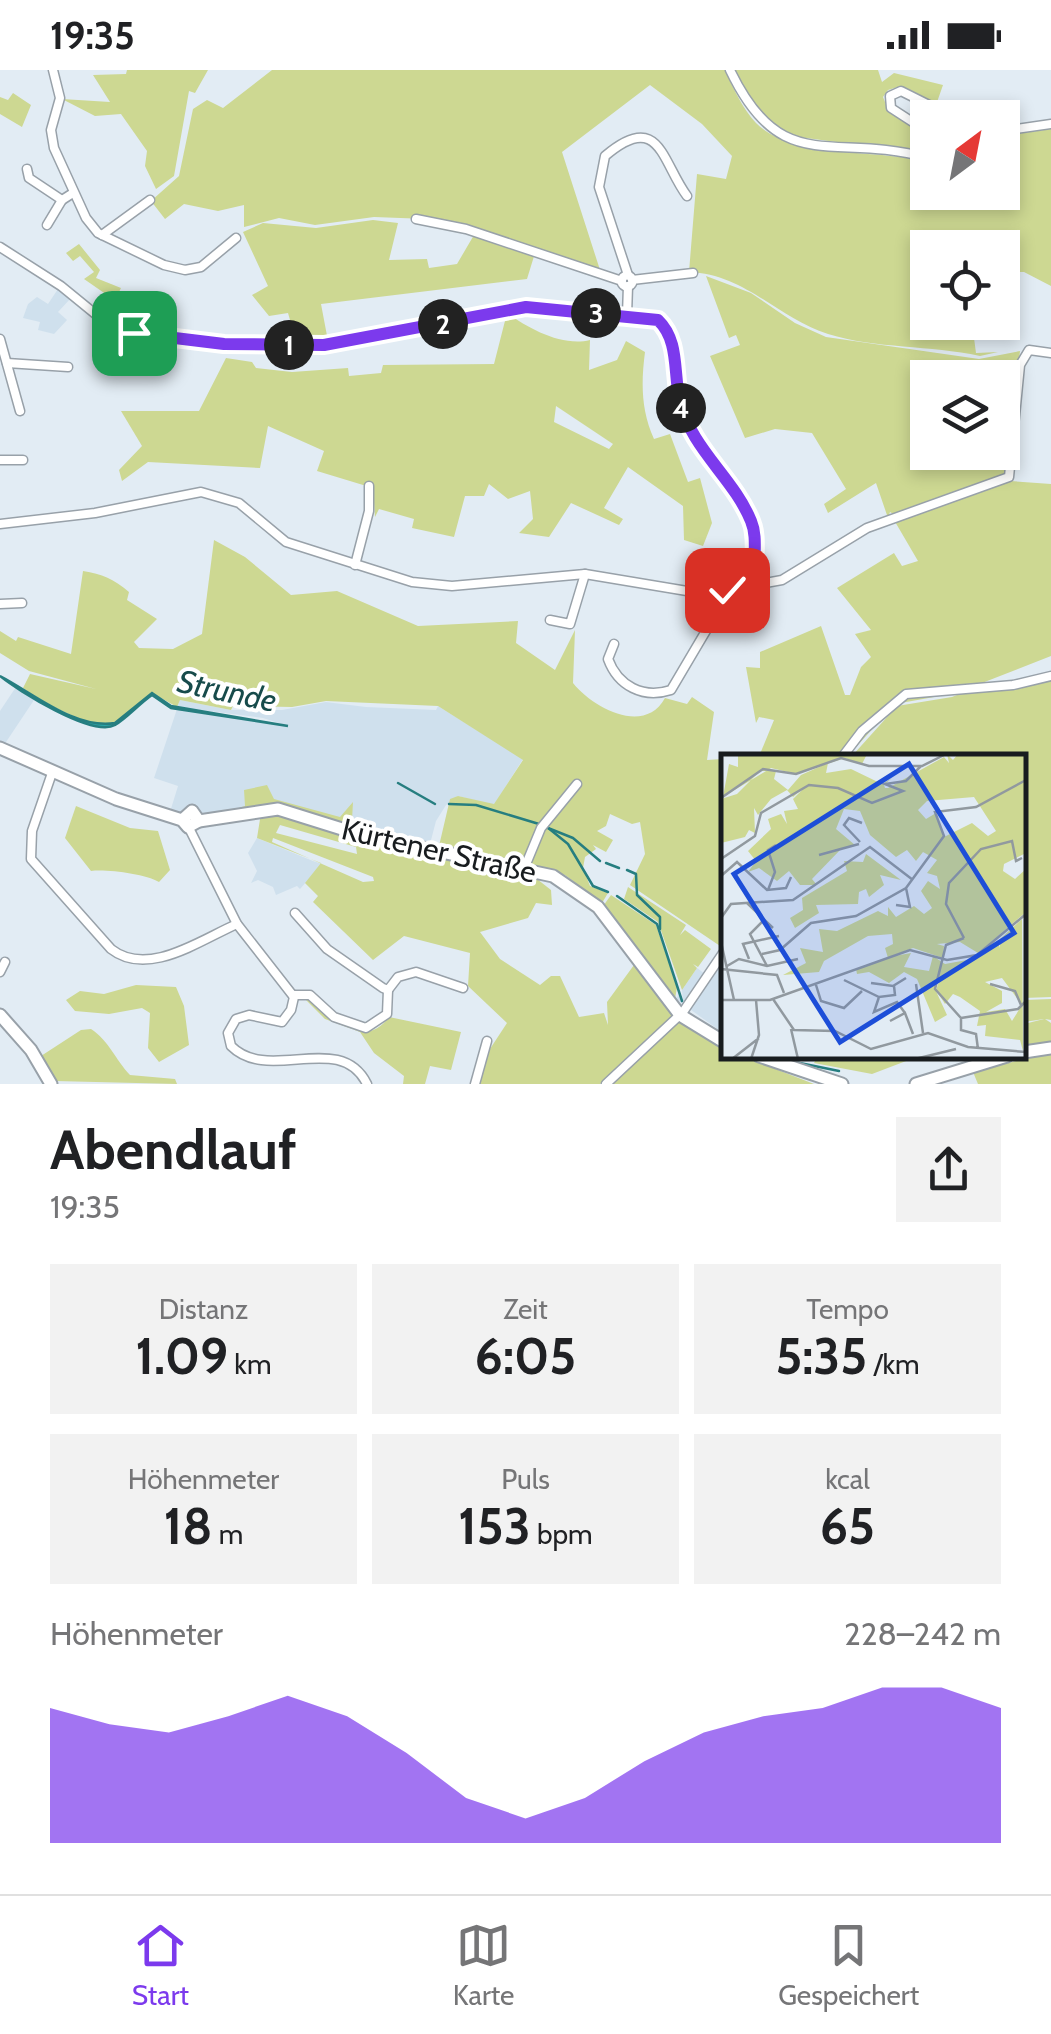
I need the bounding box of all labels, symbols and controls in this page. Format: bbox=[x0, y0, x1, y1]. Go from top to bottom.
text: 19:35 bbox=[50, 12, 135, 59]
north arrow bbox=[910, 100, 1020, 210]
map controls bbox=[910, 100, 1020, 470]
button: locate bbox=[910, 230, 1020, 340]
pin: 3 bbox=[571, 288, 621, 338]
pin bbox=[92, 291, 177, 376]
text: 3 bbox=[588, 296, 604, 330]
pin: 2 bbox=[418, 299, 468, 349]
icon: arrive bbox=[107, 306, 162, 361]
text: 2 bbox=[436, 307, 450, 341]
pin: 1 bbox=[264, 320, 314, 370]
text: 1 bbox=[284, 328, 294, 362]
button: layers bbox=[910, 360, 1020, 470]
pin: 4 bbox=[656, 383, 706, 433]
text: 4 bbox=[672, 391, 690, 425]
pin bbox=[685, 548, 770, 633]
icon: check bbox=[700, 563, 755, 618]
water label: Strunde bbox=[174, 661, 280, 720]
inset map bbox=[721, 754, 1026, 1059]
street label: Kürtener Straße bbox=[338, 810, 540, 891]
text: Abendlauf bbox=[50, 1116, 297, 1183]
button: share bbox=[896, 1117, 1001, 1222]
text: 19:35 bbox=[50, 1187, 120, 1226]
text: Distanz bbox=[159, 1292, 248, 1326]
text: Zeit bbox=[503, 1292, 548, 1326]
text: Tempo bbox=[806, 1292, 889, 1326]
text: 1.09 bbox=[136, 1326, 228, 1387]
text: 6:05 bbox=[475, 1326, 576, 1387]
text: 5:35 bbox=[775, 1326, 867, 1387]
text: km bbox=[228, 1347, 271, 1381]
text: /km bbox=[867, 1347, 920, 1381]
text: Höhenmeter bbox=[128, 1462, 279, 1496]
text: Puls bbox=[501, 1462, 550, 1496]
text: kcal bbox=[825, 1462, 870, 1496]
text: 18 bbox=[164, 1496, 212, 1557]
text: 153 bbox=[458, 1496, 531, 1557]
text: 65 bbox=[820, 1496, 875, 1557]
text: m bbox=[212, 1517, 243, 1551]
text: bpm bbox=[531, 1517, 593, 1551]
text: Höhenmeter bbox=[50, 1614, 223, 1653]
text: 228–242 m bbox=[844, 1614, 1001, 1653]
tab: Start bbox=[132, 1918, 189, 2012]
tab: Karte bbox=[453, 1918, 514, 2012]
tab: Gespeichert bbox=[778, 1918, 919, 2012]

